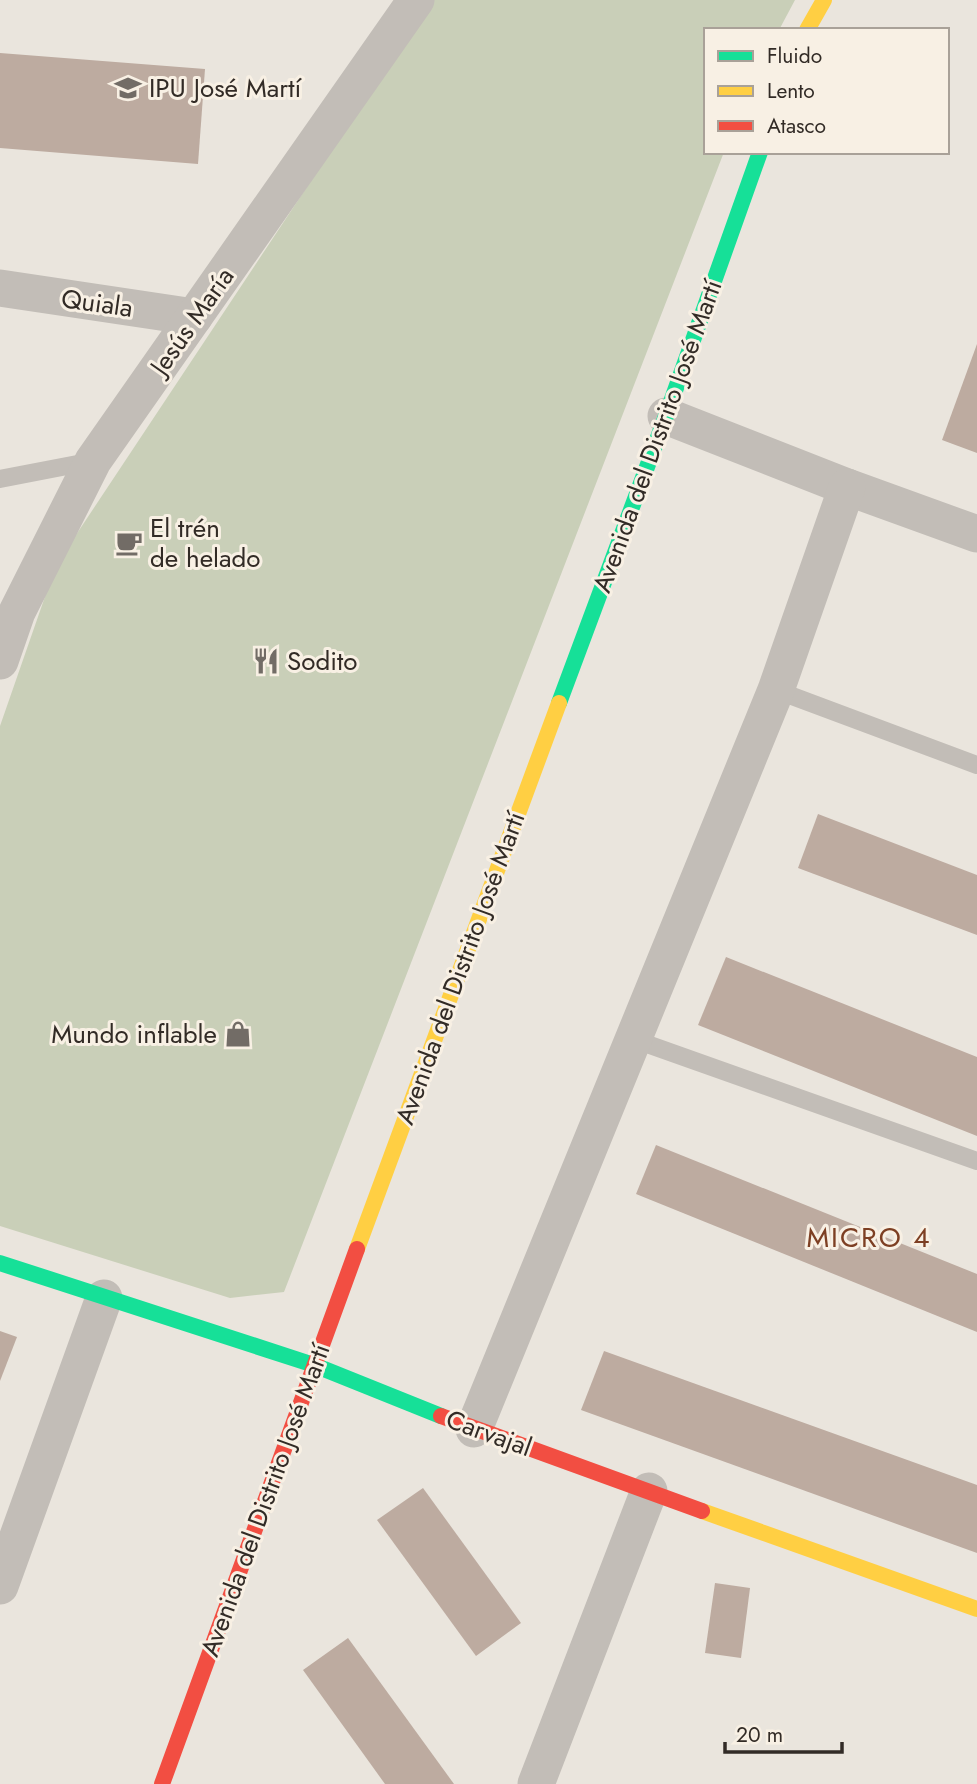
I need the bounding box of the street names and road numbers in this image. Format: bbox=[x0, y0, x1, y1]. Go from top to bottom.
street label: Jesús María bbox=[139, 259, 243, 385]
street label: Avenida del Distrito José Martí bbox=[583, 273, 732, 598]
street label: Quiala bbox=[59, 279, 135, 327]
street label: Avenida del Distrito José Martí bbox=[386, 805, 535, 1130]
street label: Avenida del Distrito José Martí bbox=[191, 1337, 340, 1662]
street label: Carvajal bbox=[441, 1400, 537, 1466]

